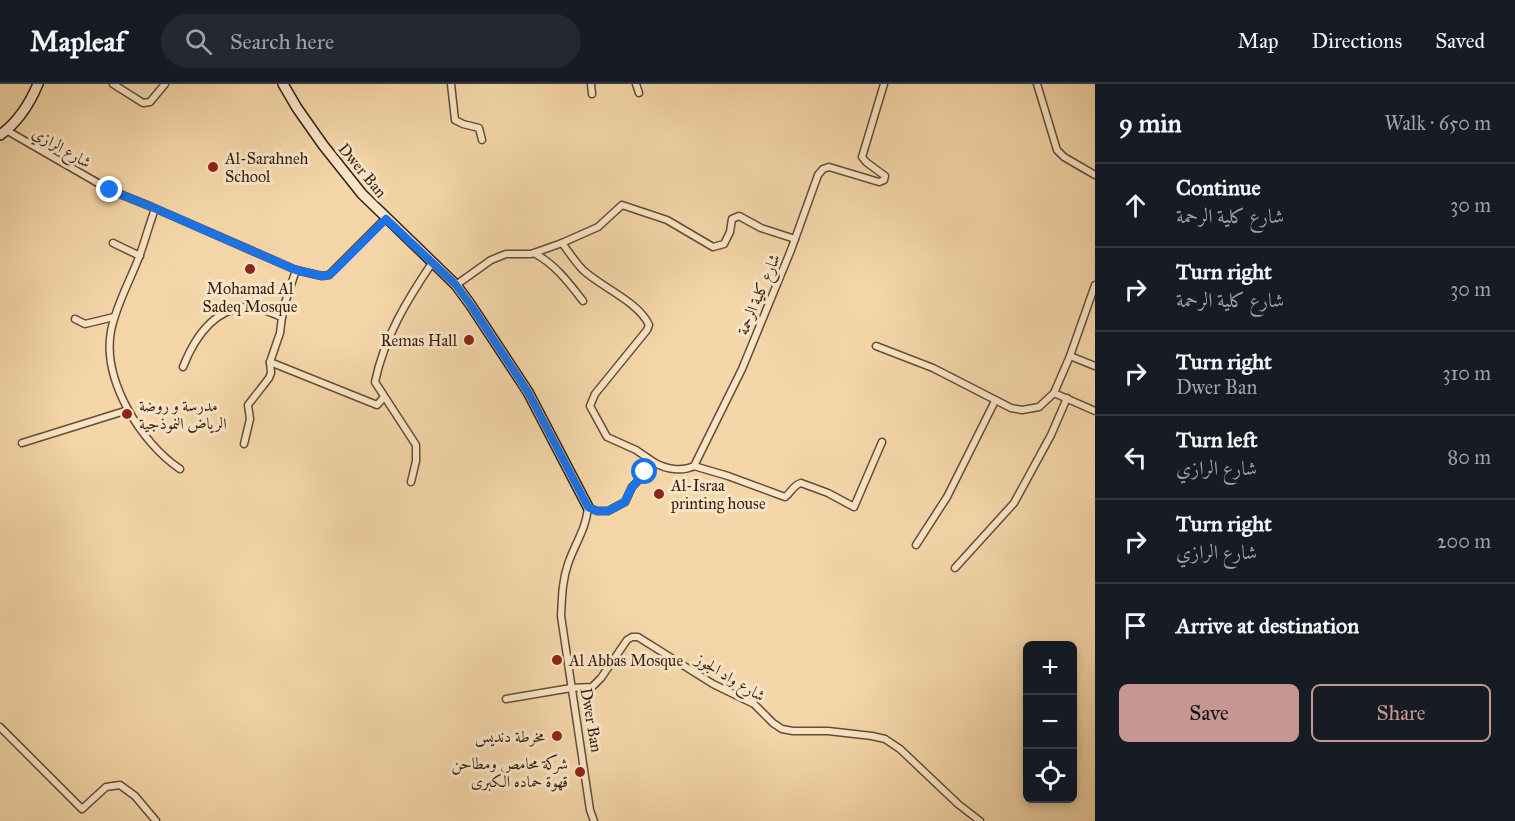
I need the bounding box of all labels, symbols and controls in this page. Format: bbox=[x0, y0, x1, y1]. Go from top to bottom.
search box bbox=[161, 14, 581, 68]
text: Mapleaf bbox=[30, 24, 125, 59]
icon: search bbox=[182, 25, 215, 58]
text: Search here bbox=[230, 28, 334, 55]
text: Map bbox=[1238, 28, 1279, 54]
text: Directions bbox=[1312, 28, 1402, 54]
text: Saved bbox=[1435, 28, 1485, 54]
text: 9 min bbox=[1119, 107, 1182, 139]
text: Walk · 650 m bbox=[1385, 111, 1491, 135]
street label: شارع الرازي bbox=[27, 123, 95, 175]
street label: Dwer Ban bbox=[334, 139, 391, 202]
place label: Al-Sarahneh School bbox=[224, 149, 309, 186]
marker: Al-Sarahneh School bbox=[206, 160, 220, 174]
text: Continue bbox=[1176, 174, 1261, 201]
route end bbox=[96, 176, 122, 202]
icon: ahead bbox=[1119, 189, 1152, 222]
text: 30 m bbox=[1450, 193, 1491, 217]
text: شارع كلية الرحمة bbox=[1176, 204, 1284, 228]
street label: شارع كلية الرحمة bbox=[733, 251, 788, 339]
text: Turn right bbox=[1176, 258, 1272, 285]
marker: Mohamad Al Sadeq Mosque bbox=[243, 262, 257, 276]
icon: right bbox=[1119, 273, 1152, 306]
text: 30 m bbox=[1450, 277, 1491, 301]
place label: Mohamad Al Sadeq Mosque bbox=[203, 279, 298, 317]
text: شارع كلية الرحمة bbox=[1176, 288, 1284, 312]
place label: Remas Hall bbox=[380, 331, 458, 350]
marker: Remas Hall bbox=[462, 333, 476, 347]
text: Turn right bbox=[1176, 348, 1272, 375]
icon: right bbox=[1119, 357, 1152, 390]
text: 310 m bbox=[1442, 361, 1491, 385]
text: Dwer Ban bbox=[1176, 375, 1257, 399]
place label: مدرسة و روضة الرياض النموذجية bbox=[139, 396, 227, 434]
marker: مدرسة و روضة الرياض النموذجية bbox=[120, 407, 134, 421]
text: Turn left bbox=[1176, 426, 1258, 453]
icon: left bbox=[1119, 441, 1152, 474]
text: 80 m bbox=[1448, 445, 1491, 469]
text: شارع الرازي bbox=[1176, 456, 1257, 480]
route start bbox=[631, 458, 657, 484]
place label: Al-Israa printing house bbox=[670, 476, 766, 514]
marker: Al-Israa printing house bbox=[652, 487, 666, 501]
text: Turn right bbox=[1176, 510, 1272, 537]
icon: right bbox=[1119, 525, 1152, 558]
text: 200 m bbox=[1437, 529, 1491, 553]
text: شارع الرازي bbox=[1176, 540, 1257, 564]
icon: arrive bbox=[1119, 609, 1152, 642]
text: Arrive at destination bbox=[1176, 612, 1359, 639]
map controls bbox=[1023, 641, 1077, 803]
button: + bbox=[1023, 641, 1077, 695]
street label: شارع واد الجوز bbox=[689, 648, 769, 709]
place label: Al Abbas Mosque bbox=[568, 651, 683, 671]
marker: Al Abbas Mosque bbox=[550, 653, 564, 667]
button: Save bbox=[1119, 684, 1299, 742]
button: Share bbox=[1311, 684, 1491, 742]
street label: Dwer Ban bbox=[577, 686, 607, 754]
button: − bbox=[1023, 695, 1077, 749]
place label: مخرطة دنديس bbox=[475, 727, 545, 747]
marker: مخرطة دنديس bbox=[550, 729, 564, 743]
button: locate bbox=[1023, 749, 1077, 803]
place label: شركة محامص ومطاحن قهوة حماده الكبرى bbox=[451, 754, 568, 792]
marker: شركة محامص ومطاحن قهوة حماده الكبرى bbox=[573, 765, 587, 779]

